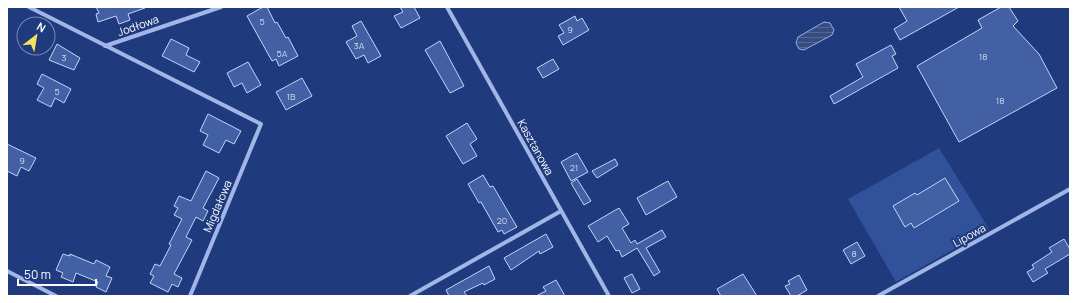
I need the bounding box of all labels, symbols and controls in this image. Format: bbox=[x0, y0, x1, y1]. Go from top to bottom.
street label: Jodłowa bbox=[115, 11, 161, 39]
house number: 5 bbox=[259, 15, 265, 28]
north arrow bbox=[16, 16, 56, 56]
text: N bbox=[34, 19, 49, 36]
house number: 9 bbox=[567, 23, 573, 36]
house number: 3A bbox=[354, 39, 365, 52]
house number: 5A bbox=[277, 47, 288, 60]
house number: 18 bbox=[979, 50, 987, 63]
house number: 3 bbox=[62, 51, 67, 64]
house number: 5 bbox=[54, 85, 60, 98]
house number: 1B bbox=[286, 90, 296, 103]
house number: 18 bbox=[996, 94, 1004, 107]
street label: Kasztanowa bbox=[514, 116, 558, 178]
house number: 9 bbox=[19, 154, 25, 167]
house number: 21 bbox=[570, 161, 578, 174]
street label: Migdałowa bbox=[199, 178, 235, 234]
house number: 20 bbox=[497, 214, 507, 227]
street label: Lipowa bbox=[950, 220, 988, 250]
house number: 8 bbox=[851, 247, 857, 260]
scale bar bbox=[18, 261, 96, 287]
text: 50 m bbox=[24, 266, 51, 283]

